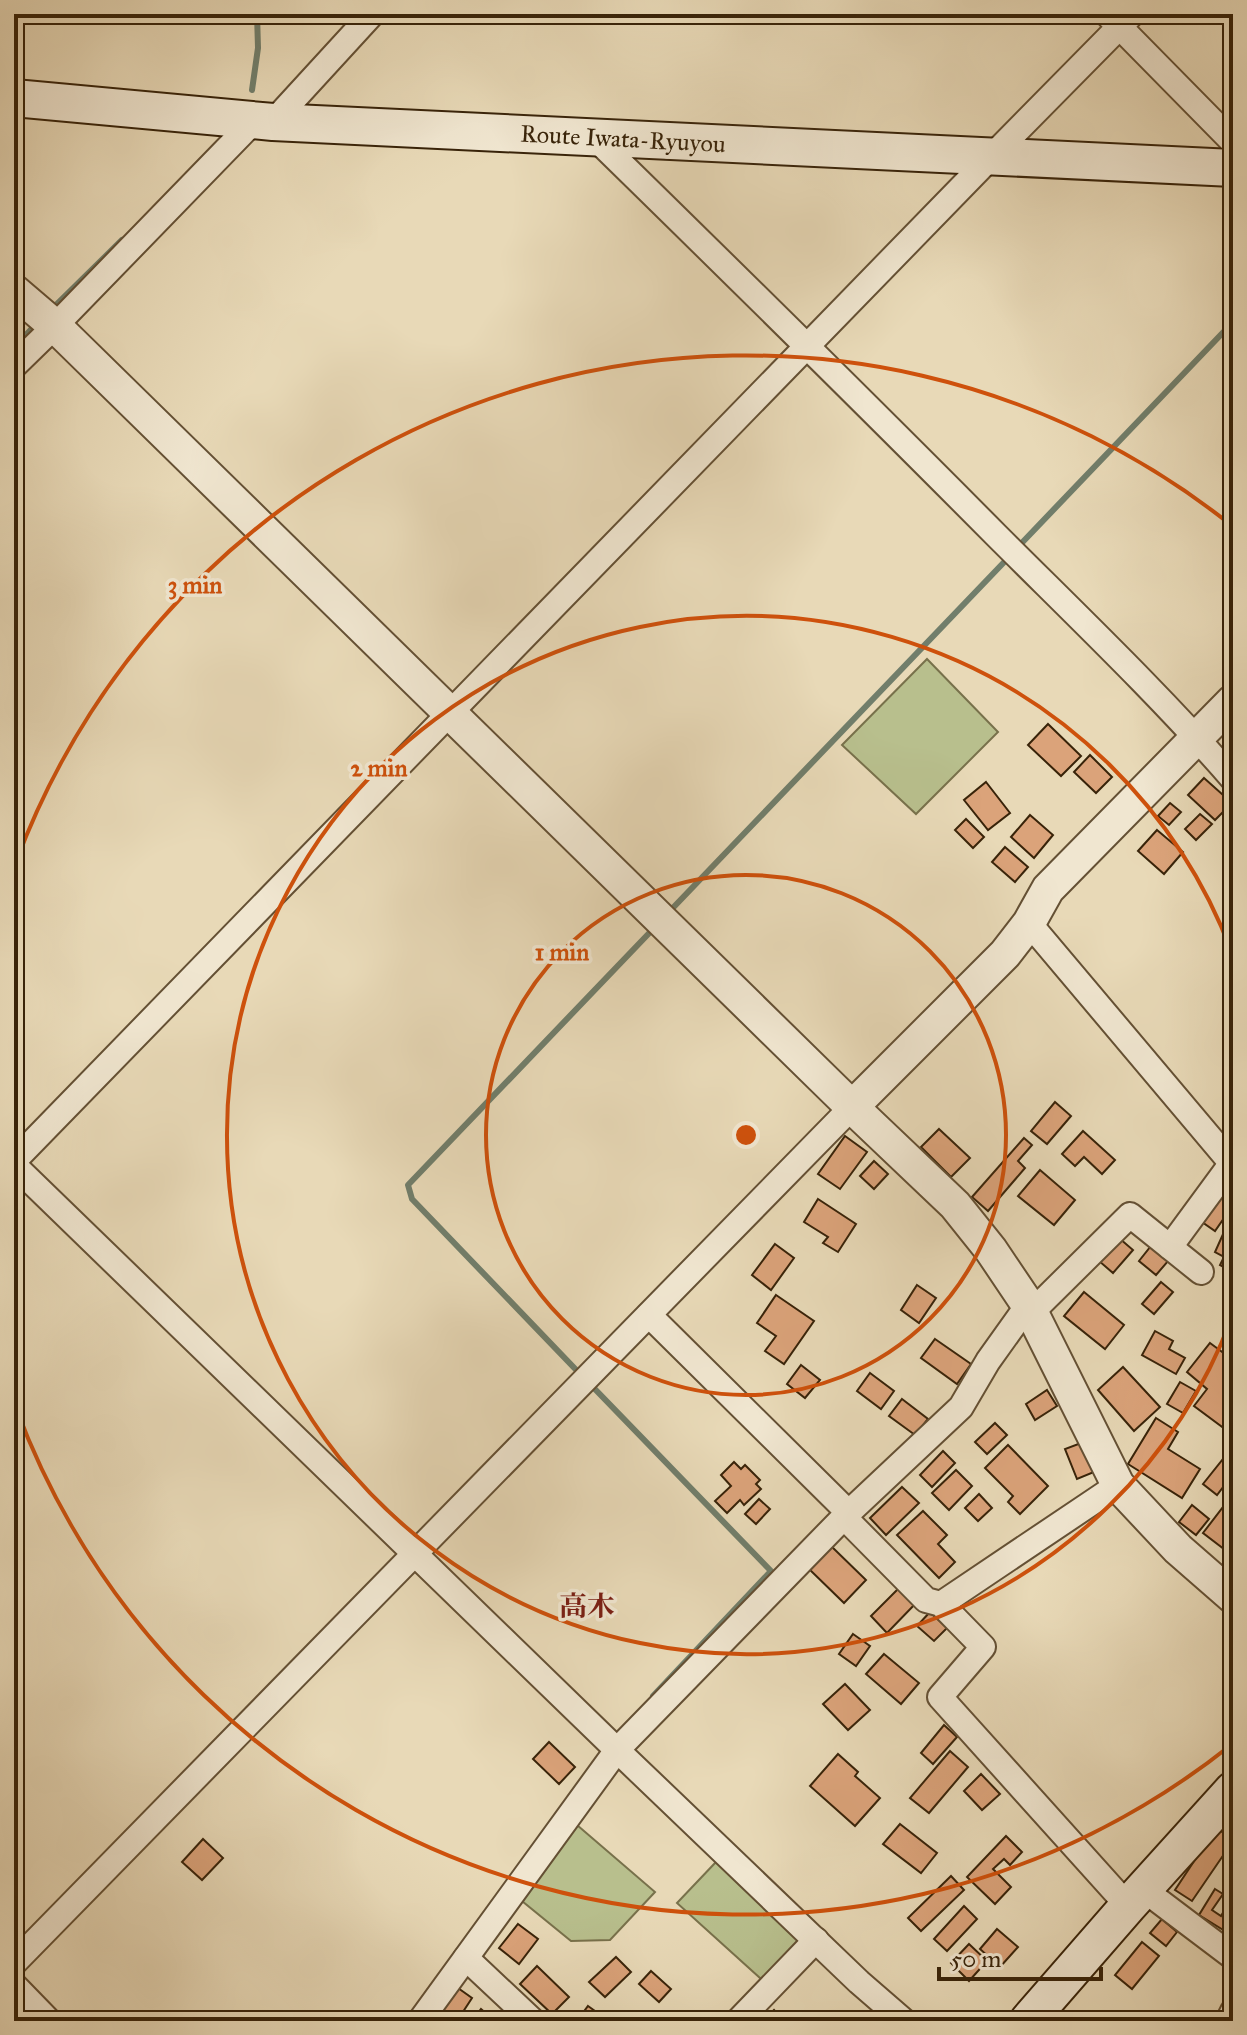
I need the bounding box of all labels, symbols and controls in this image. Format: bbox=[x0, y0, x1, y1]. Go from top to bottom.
street label: Route Iwata-Ryuyou bbox=[520, 119, 727, 159]
text: 3 min bbox=[168, 570, 222, 600]
text: 2 min bbox=[351, 753, 407, 783]
text: 1 min bbox=[535, 937, 589, 967]
centre of rings bbox=[732, 1121, 760, 1149]
district label: 高木 bbox=[559, 1589, 615, 1624]
scale bar bbox=[939, 1931, 1101, 1981]
text: 50 m bbox=[951, 1944, 1001, 1974]

